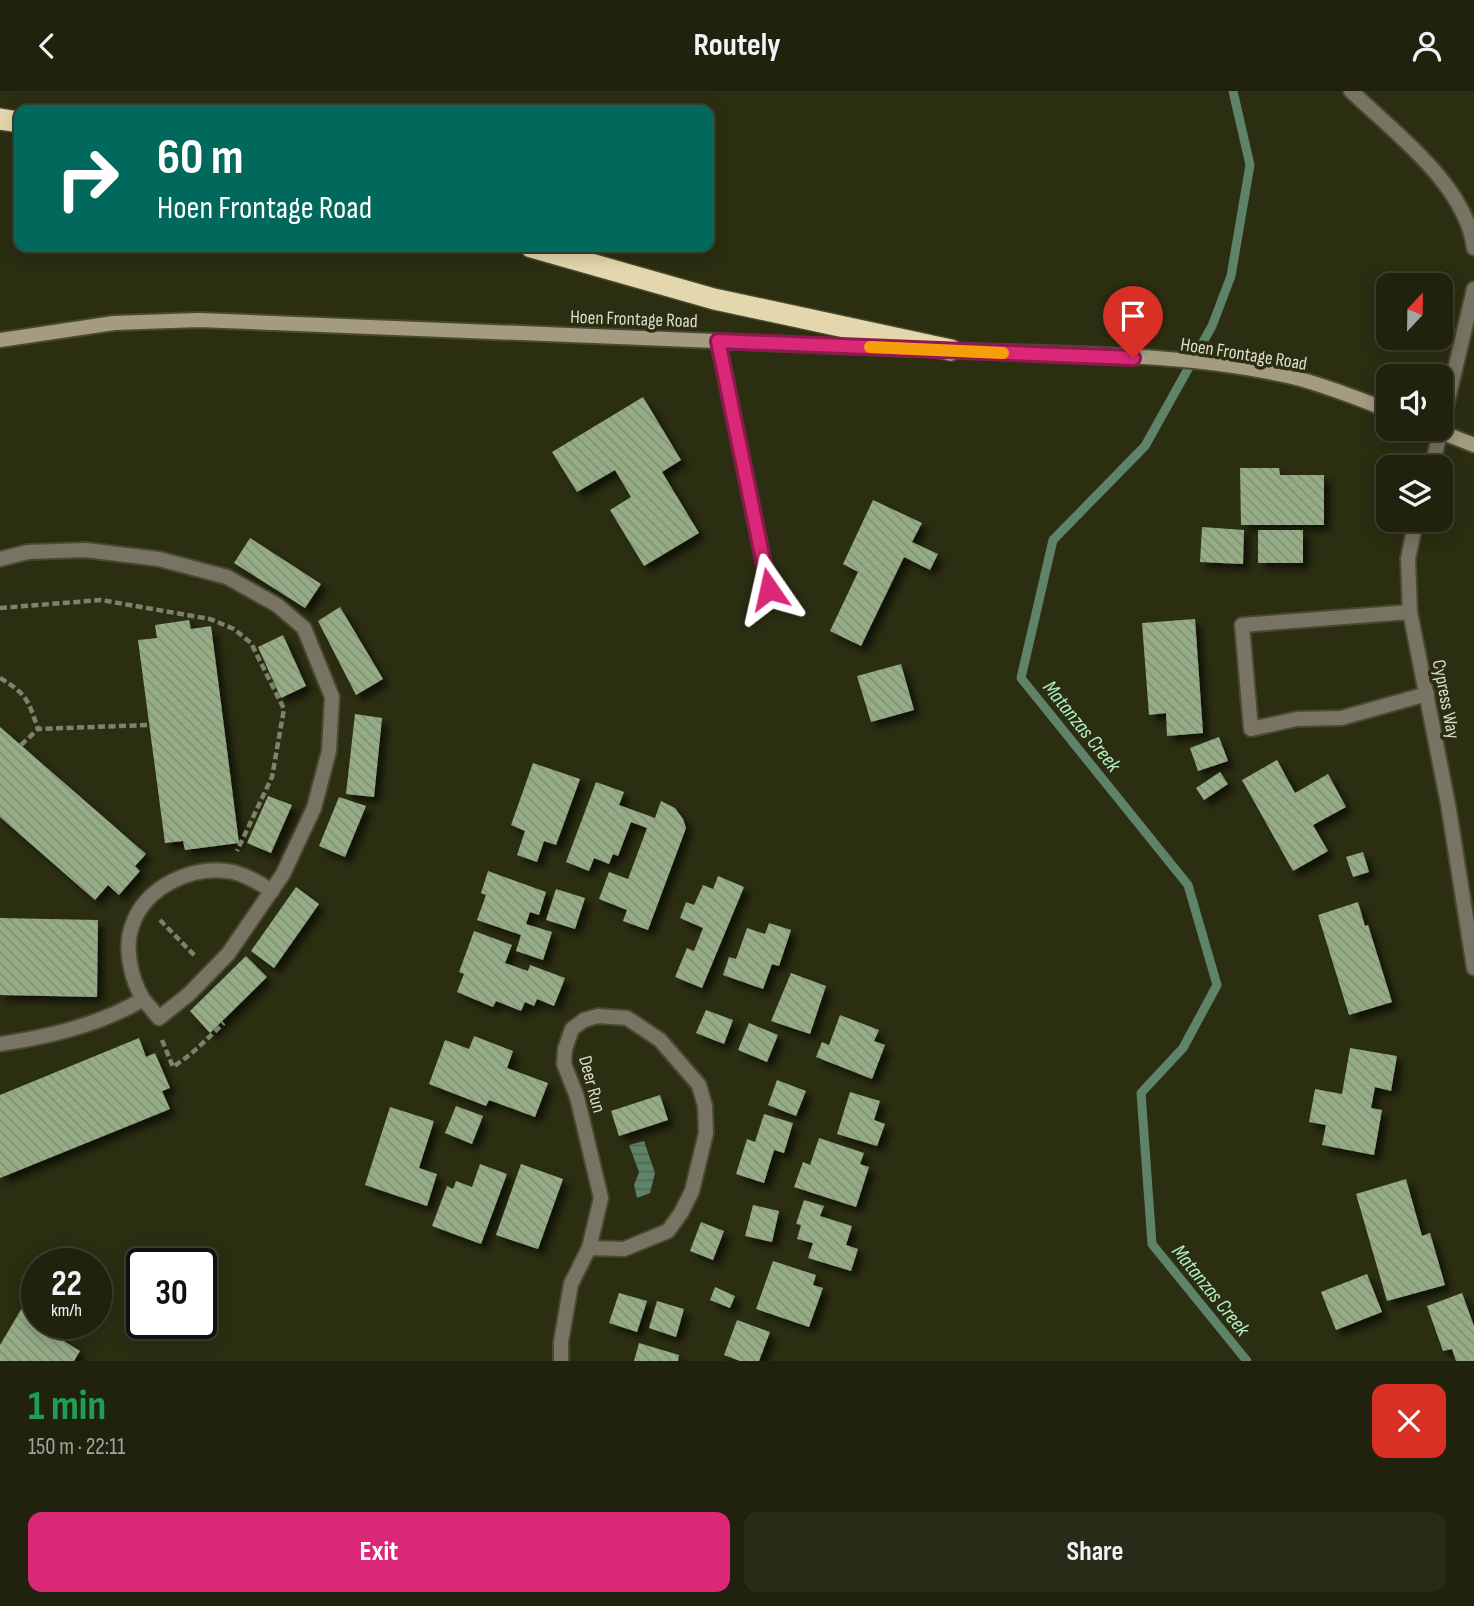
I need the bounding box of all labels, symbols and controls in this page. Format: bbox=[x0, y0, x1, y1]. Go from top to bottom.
text: Routely bbox=[693, 26, 781, 65]
icon: back bbox=[28, 27, 66, 65]
icon: person bbox=[1408, 27, 1446, 65]
text: 60 m bbox=[157, 129, 244, 188]
icon: right bbox=[42, 133, 133, 224]
text: Hoen Frontage Road bbox=[157, 189, 372, 228]
north arrow bbox=[1376, 273, 1452, 350]
map controls bbox=[1376, 273, 1453, 532]
pin bbox=[1103, 286, 1163, 358]
icon: arrive bbox=[1114, 297, 1152, 335]
street label: Hoen Frontage Road bbox=[570, 306, 698, 333]
street label: Hoen Frontage Road bbox=[1179, 333, 1309, 376]
button: sound bbox=[1376, 364, 1453, 441]
button: layers bbox=[1376, 455, 1453, 532]
position arrow bbox=[732, 552, 806, 626]
street label: Cypress Way bbox=[1427, 658, 1465, 741]
water label: Matanzas Creek bbox=[1037, 676, 1127, 778]
street label: Deer Run bbox=[573, 1053, 610, 1115]
water label: Matanzas Creek bbox=[1166, 1240, 1256, 1342]
speed limit sign: 30 bbox=[126, 1248, 217, 1339]
text: 22 bbox=[51, 1263, 82, 1306]
text: km/h bbox=[51, 1300, 82, 1321]
text: 1 min bbox=[28, 1381, 106, 1432]
button: close bbox=[1372, 1384, 1446, 1458]
text: 150 m · 22:11 bbox=[28, 1433, 125, 1461]
button: Exit bbox=[28, 1512, 730, 1592]
button: Share bbox=[744, 1512, 1446, 1592]

